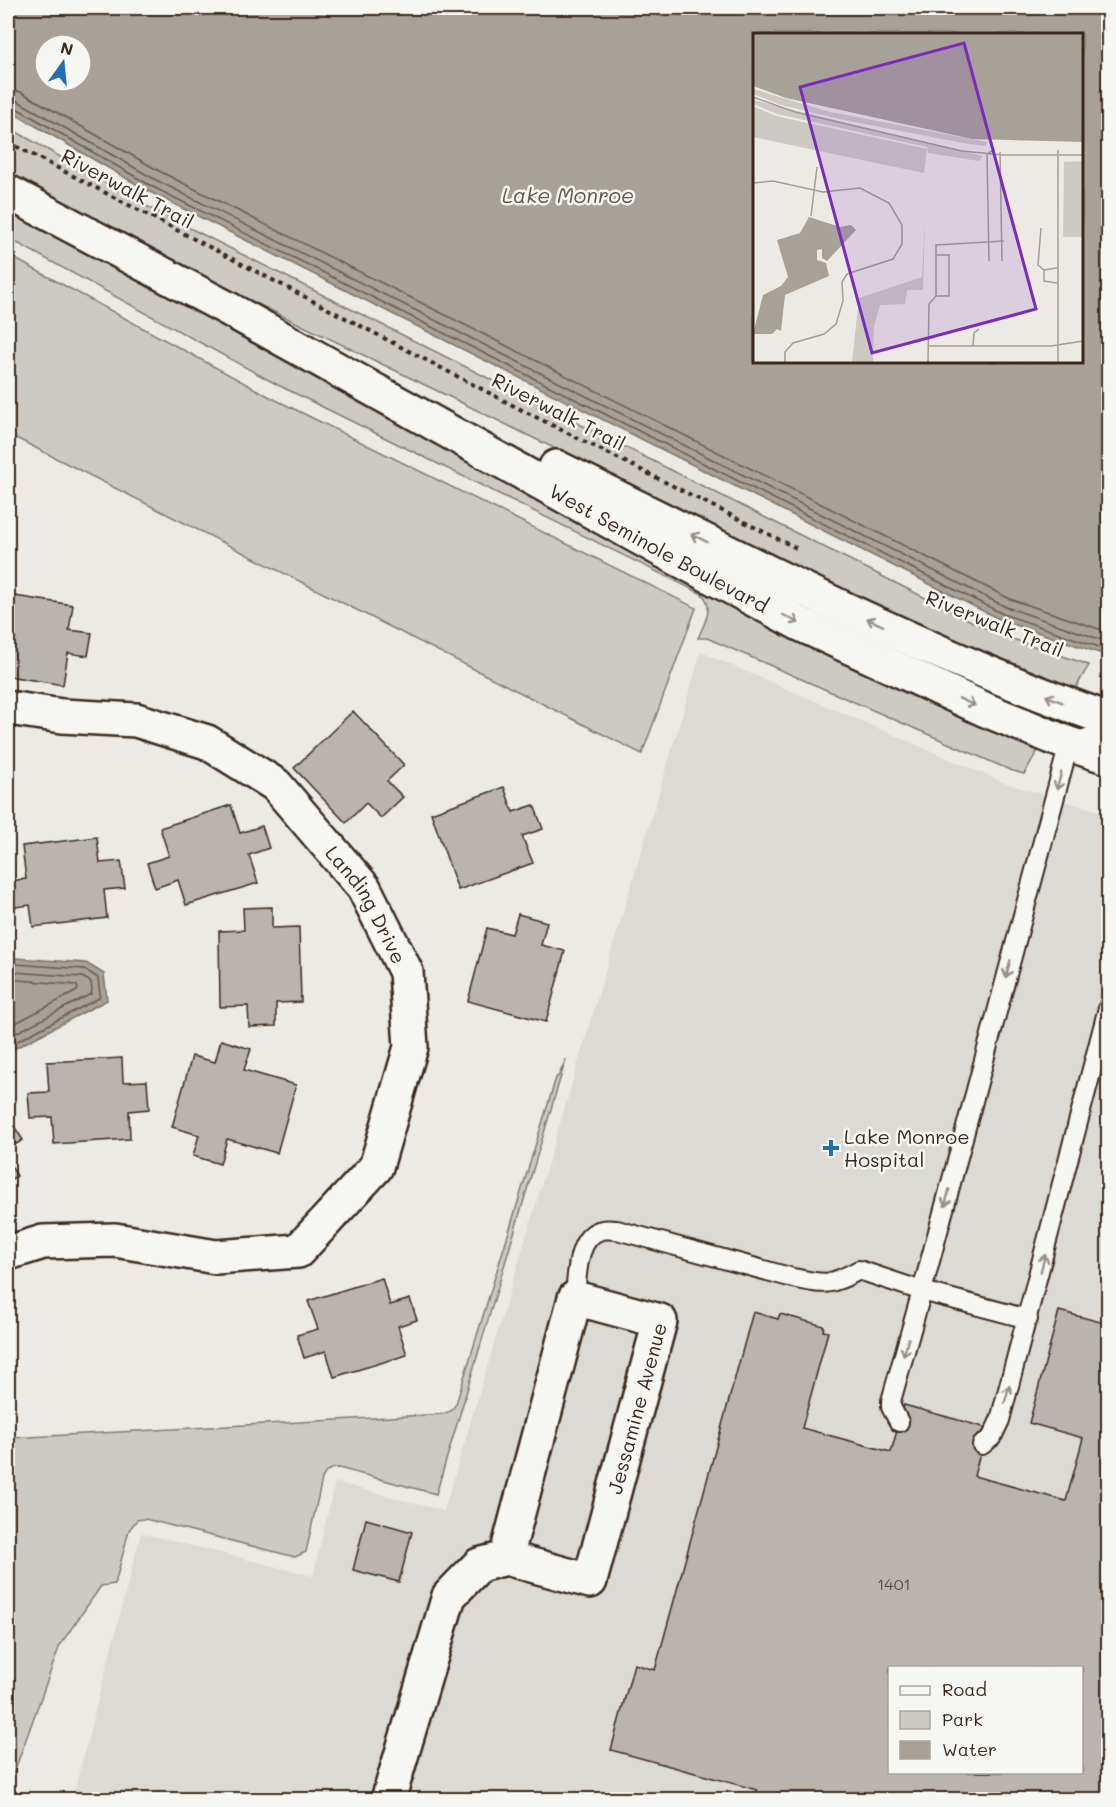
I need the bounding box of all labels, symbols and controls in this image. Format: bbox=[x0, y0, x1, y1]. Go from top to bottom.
north arrow bbox=[33, 33, 93, 93]
inset map bbox=[753, 33, 1083, 363]
text: N bbox=[58, 36, 76, 60]
street label: Riverwalk Trail bbox=[57, 142, 199, 234]
water label: Lake Monroe bbox=[502, 181, 634, 208]
street label: Riverwalk Trail bbox=[488, 366, 630, 456]
street label: West Seminole Boulevard bbox=[545, 477, 773, 618]
one-way arrow bbox=[690, 531, 708, 543]
street label: Riverwalk Trail bbox=[922, 583, 1068, 663]
one-way arrow bbox=[782, 613, 799, 625]
one-way arrow bbox=[866, 615, 884, 627]
one-way arrow bbox=[1045, 693, 1063, 704]
one-way arrow bbox=[958, 697, 976, 708]
one-way arrow bbox=[1053, 771, 1065, 790]
street label: Landing Drive bbox=[320, 840, 413, 968]
one-way arrow bbox=[1002, 959, 1014, 978]
place label: Lake Monroe Hospital bbox=[844, 1123, 970, 1172]
marker: Lake Monroe Hospital bbox=[822, 1139, 840, 1157]
one-way arrow bbox=[941, 1188, 952, 1207]
one-way arrow bbox=[1037, 1253, 1049, 1272]
street label: Jessamine Avenue bbox=[601, 1320, 672, 1497]
one-way arrow bbox=[900, 1337, 911, 1356]
one-way arrow bbox=[1002, 1385, 1014, 1404]
house number: 1401 bbox=[877, 1573, 911, 1594]
legend bbox=[888, 1666, 1083, 1774]
text: Road bbox=[942, 1677, 987, 1701]
text: Park bbox=[942, 1707, 983, 1731]
text: Water bbox=[942, 1737, 997, 1761]

